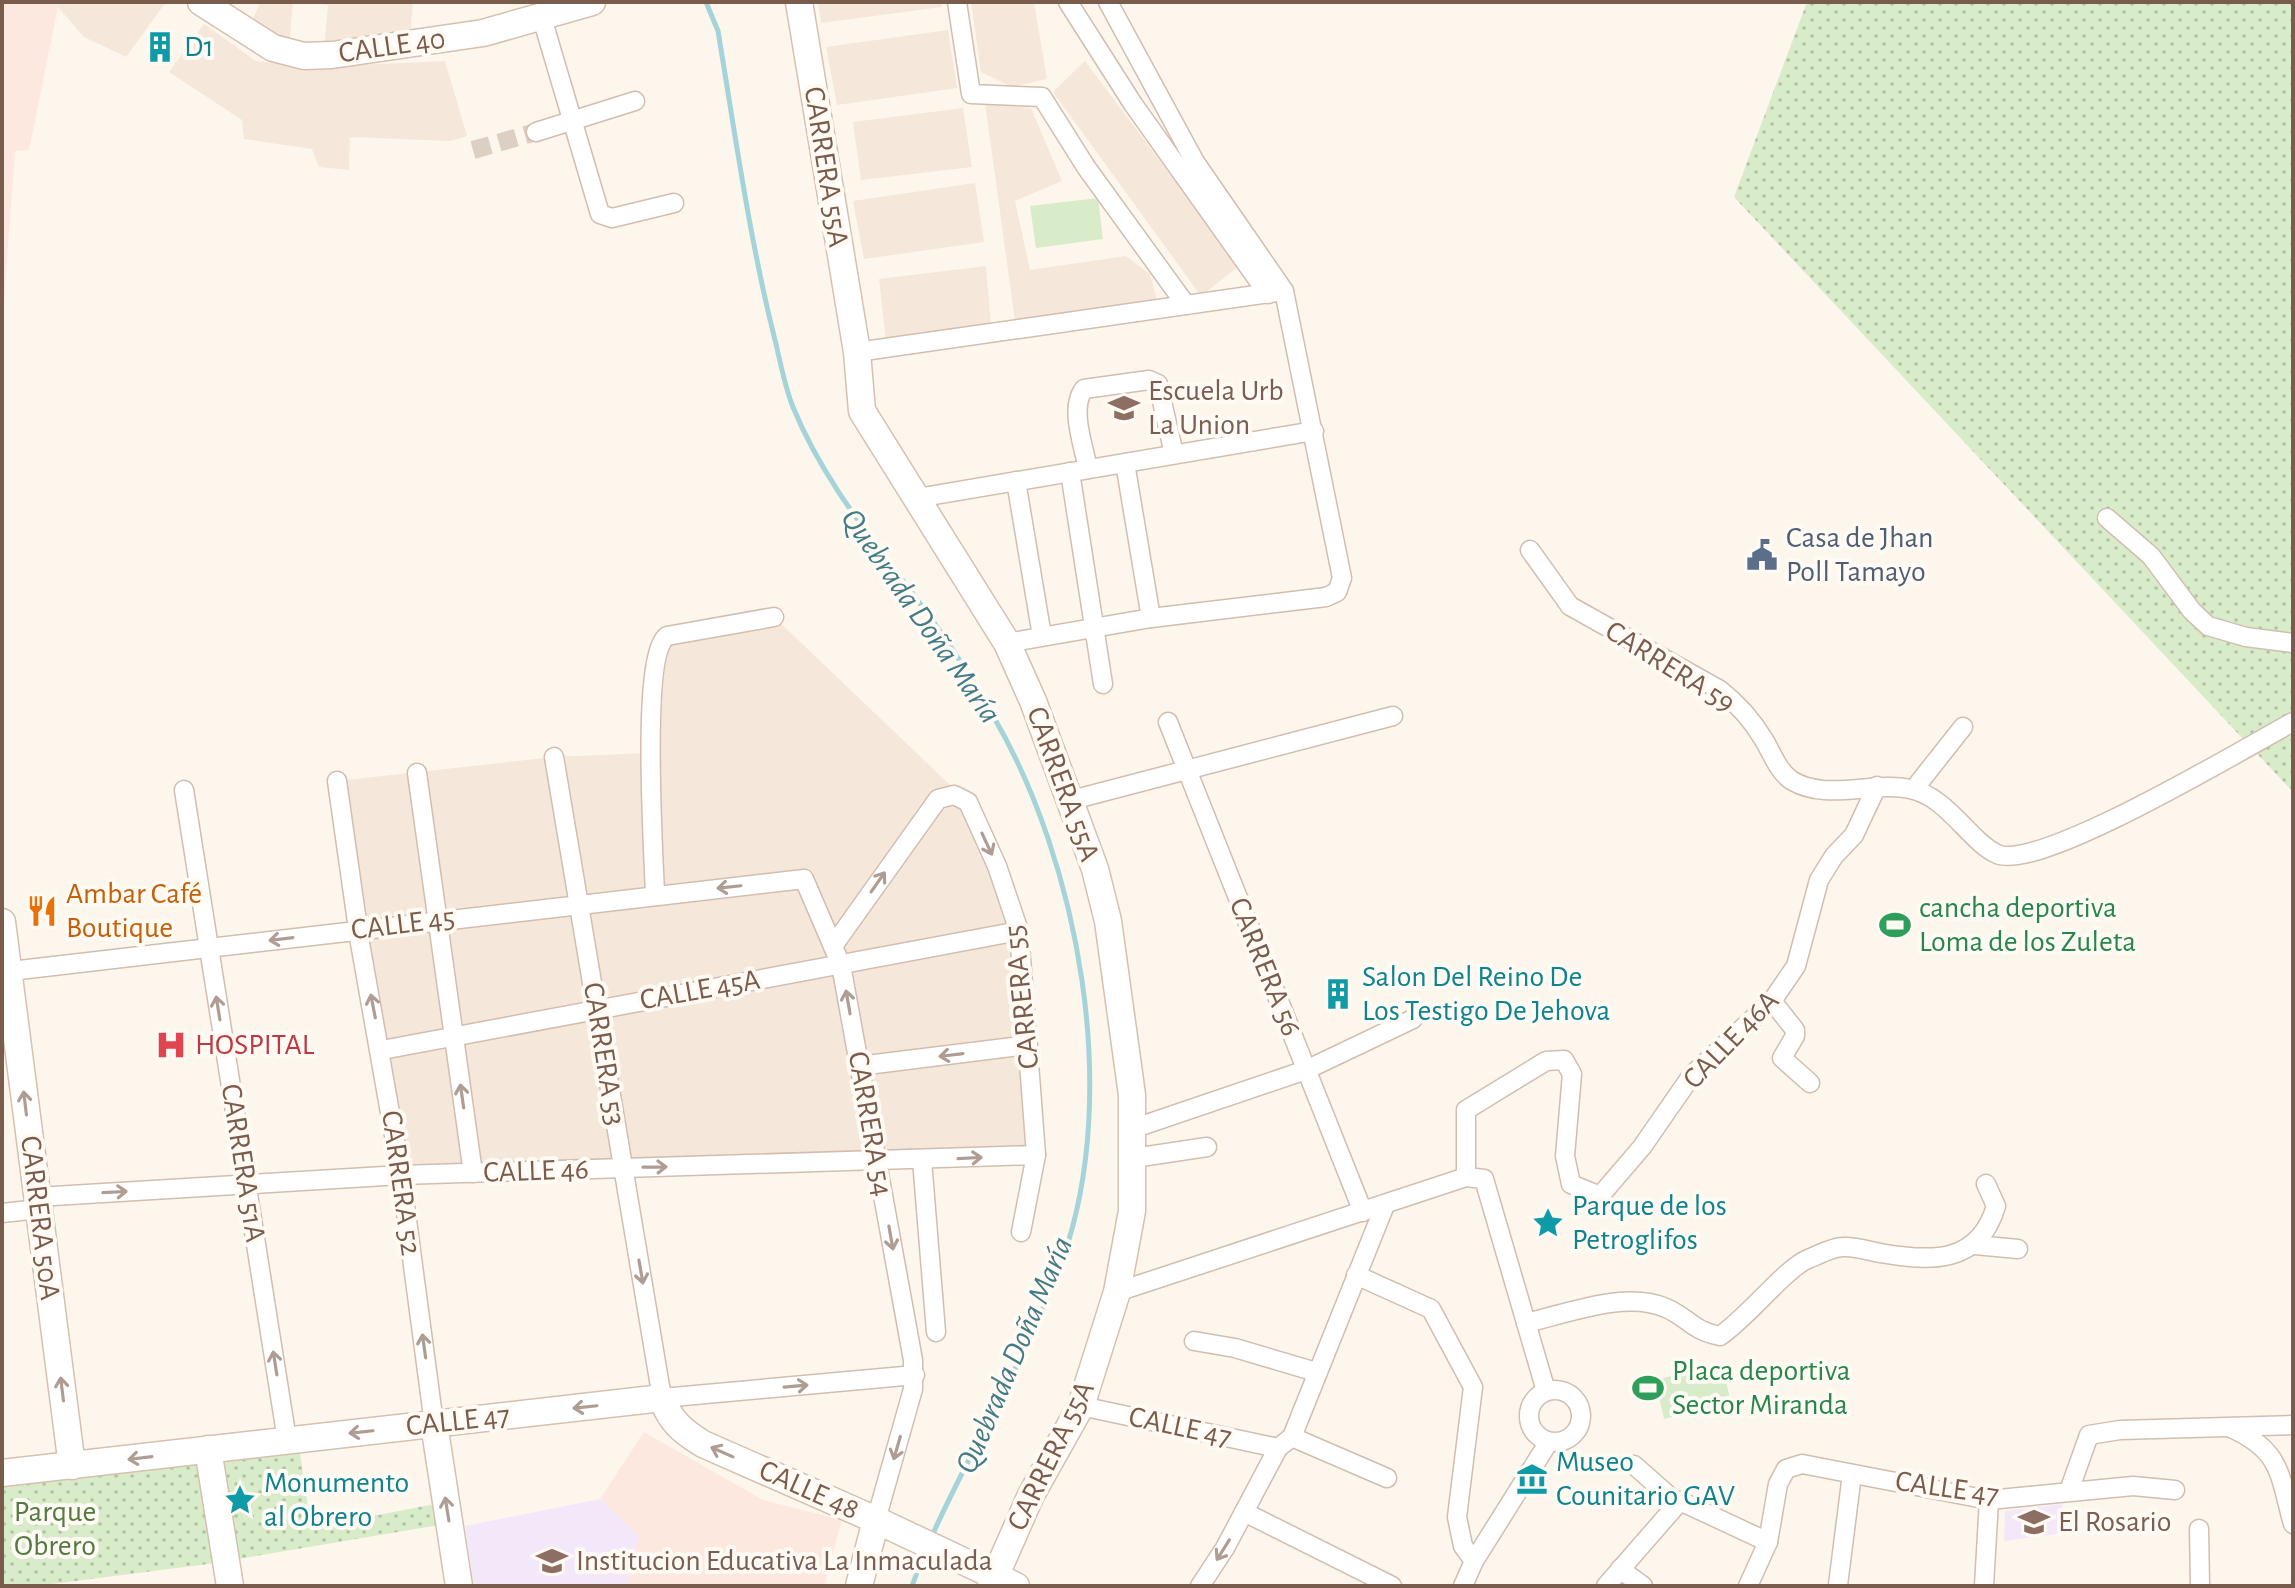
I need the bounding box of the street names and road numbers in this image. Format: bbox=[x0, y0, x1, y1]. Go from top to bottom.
street label: CALLE 40 bbox=[337, 24, 447, 68]
street label: CARRERA 55A bbox=[799, 85, 853, 249]
street label: CARRERA 59 bbox=[1600, 616, 1740, 718]
street label: CARRERA 55A bbox=[1021, 703, 1105, 865]
street label: CARRERA 56 bbox=[1224, 894, 1306, 1040]
street label: CALLE 45 bbox=[349, 903, 457, 945]
street label: CARRERA 55 bbox=[1000, 923, 1044, 1071]
street label: CALLE 45A bbox=[638, 965, 762, 1015]
street label: CARRERA 53 bbox=[578, 980, 630, 1128]
street label: CALLE 46A bbox=[1677, 985, 1785, 1095]
street label: CARRERA 54 bbox=[842, 1049, 898, 1199]
street label: CARRERA 51A bbox=[216, 1082, 270, 1244]
street label: CARRERA 52 bbox=[376, 1109, 426, 1257]
street label: CARRERA 50A bbox=[15, 1134, 65, 1302]
street label: CALLE 46 bbox=[483, 1154, 589, 1188]
street label: CARRERA 55A bbox=[1002, 1377, 1100, 1535]
street label: CALLE 47 bbox=[405, 1401, 511, 1441]
street label: CALLE 47 bbox=[1126, 1401, 1234, 1453]
street label: CALLE 48 bbox=[754, 1455, 864, 1525]
street label: CALLE 47 bbox=[1893, 1466, 2001, 1510]

